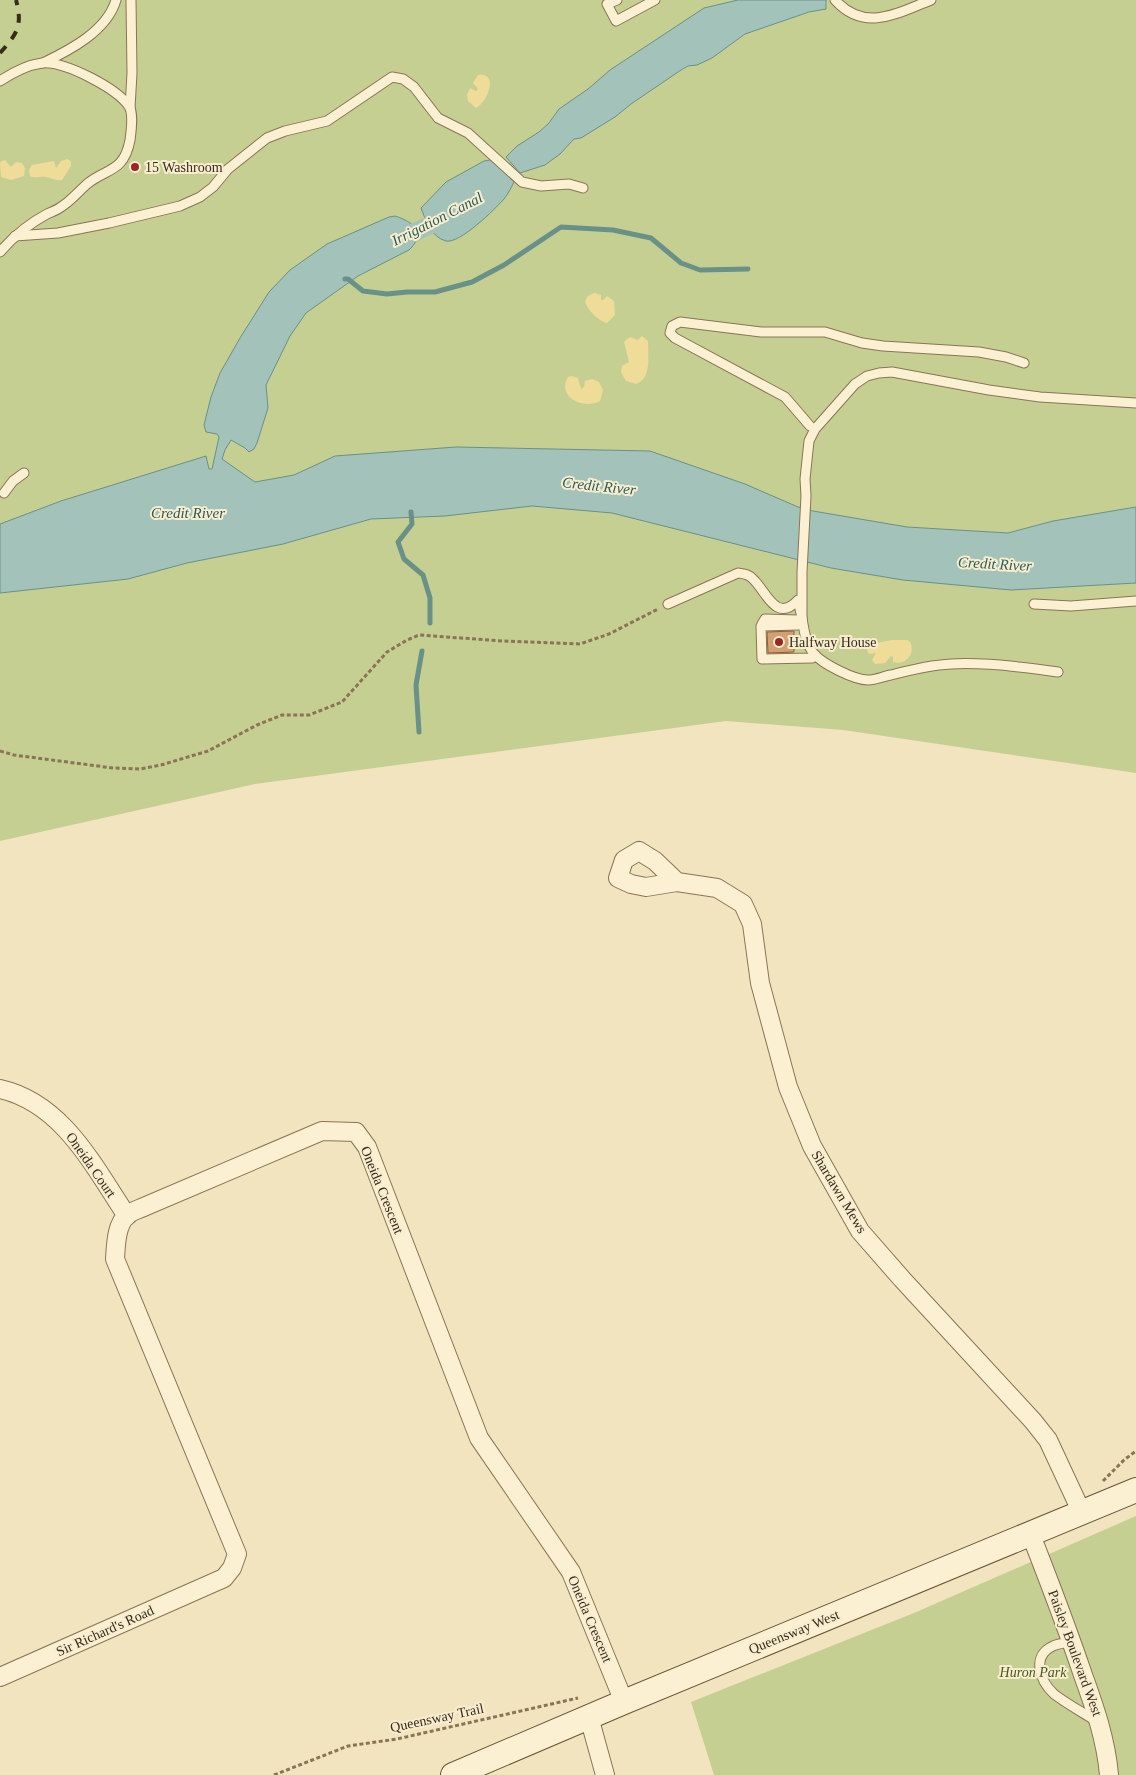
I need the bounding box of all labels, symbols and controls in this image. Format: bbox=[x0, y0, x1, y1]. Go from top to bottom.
place label: 15 Washroom bbox=[145, 160, 223, 175]
marker: 15 Washroom bbox=[129, 161, 141, 173]
water label: Irrigation Canal bbox=[388, 189, 485, 249]
water label: Credit River bbox=[561, 474, 637, 498]
water label: Credit River bbox=[151, 505, 225, 521]
water label: Credit River bbox=[958, 554, 1033, 574]
place label: Halfway House bbox=[789, 635, 876, 650]
marker: Halfway House bbox=[773, 636, 785, 648]
street label: Oneida Court bbox=[63, 1130, 119, 1200]
street label: Oneida Crescent bbox=[358, 1144, 406, 1236]
street label: Shardawn Mews bbox=[808, 1148, 870, 1236]
street label: Oneida Crescent bbox=[565, 1573, 615, 1665]
street label: Paisley Boulevard West bbox=[1045, 1588, 1105, 1718]
street label: Sir Richard's Road bbox=[54, 1603, 156, 1659]
street label: Queensway West bbox=[747, 1607, 842, 1657]
park label: Huron Park bbox=[999, 1665, 1067, 1680]
street label: Queensway Trail bbox=[389, 1701, 485, 1735]

